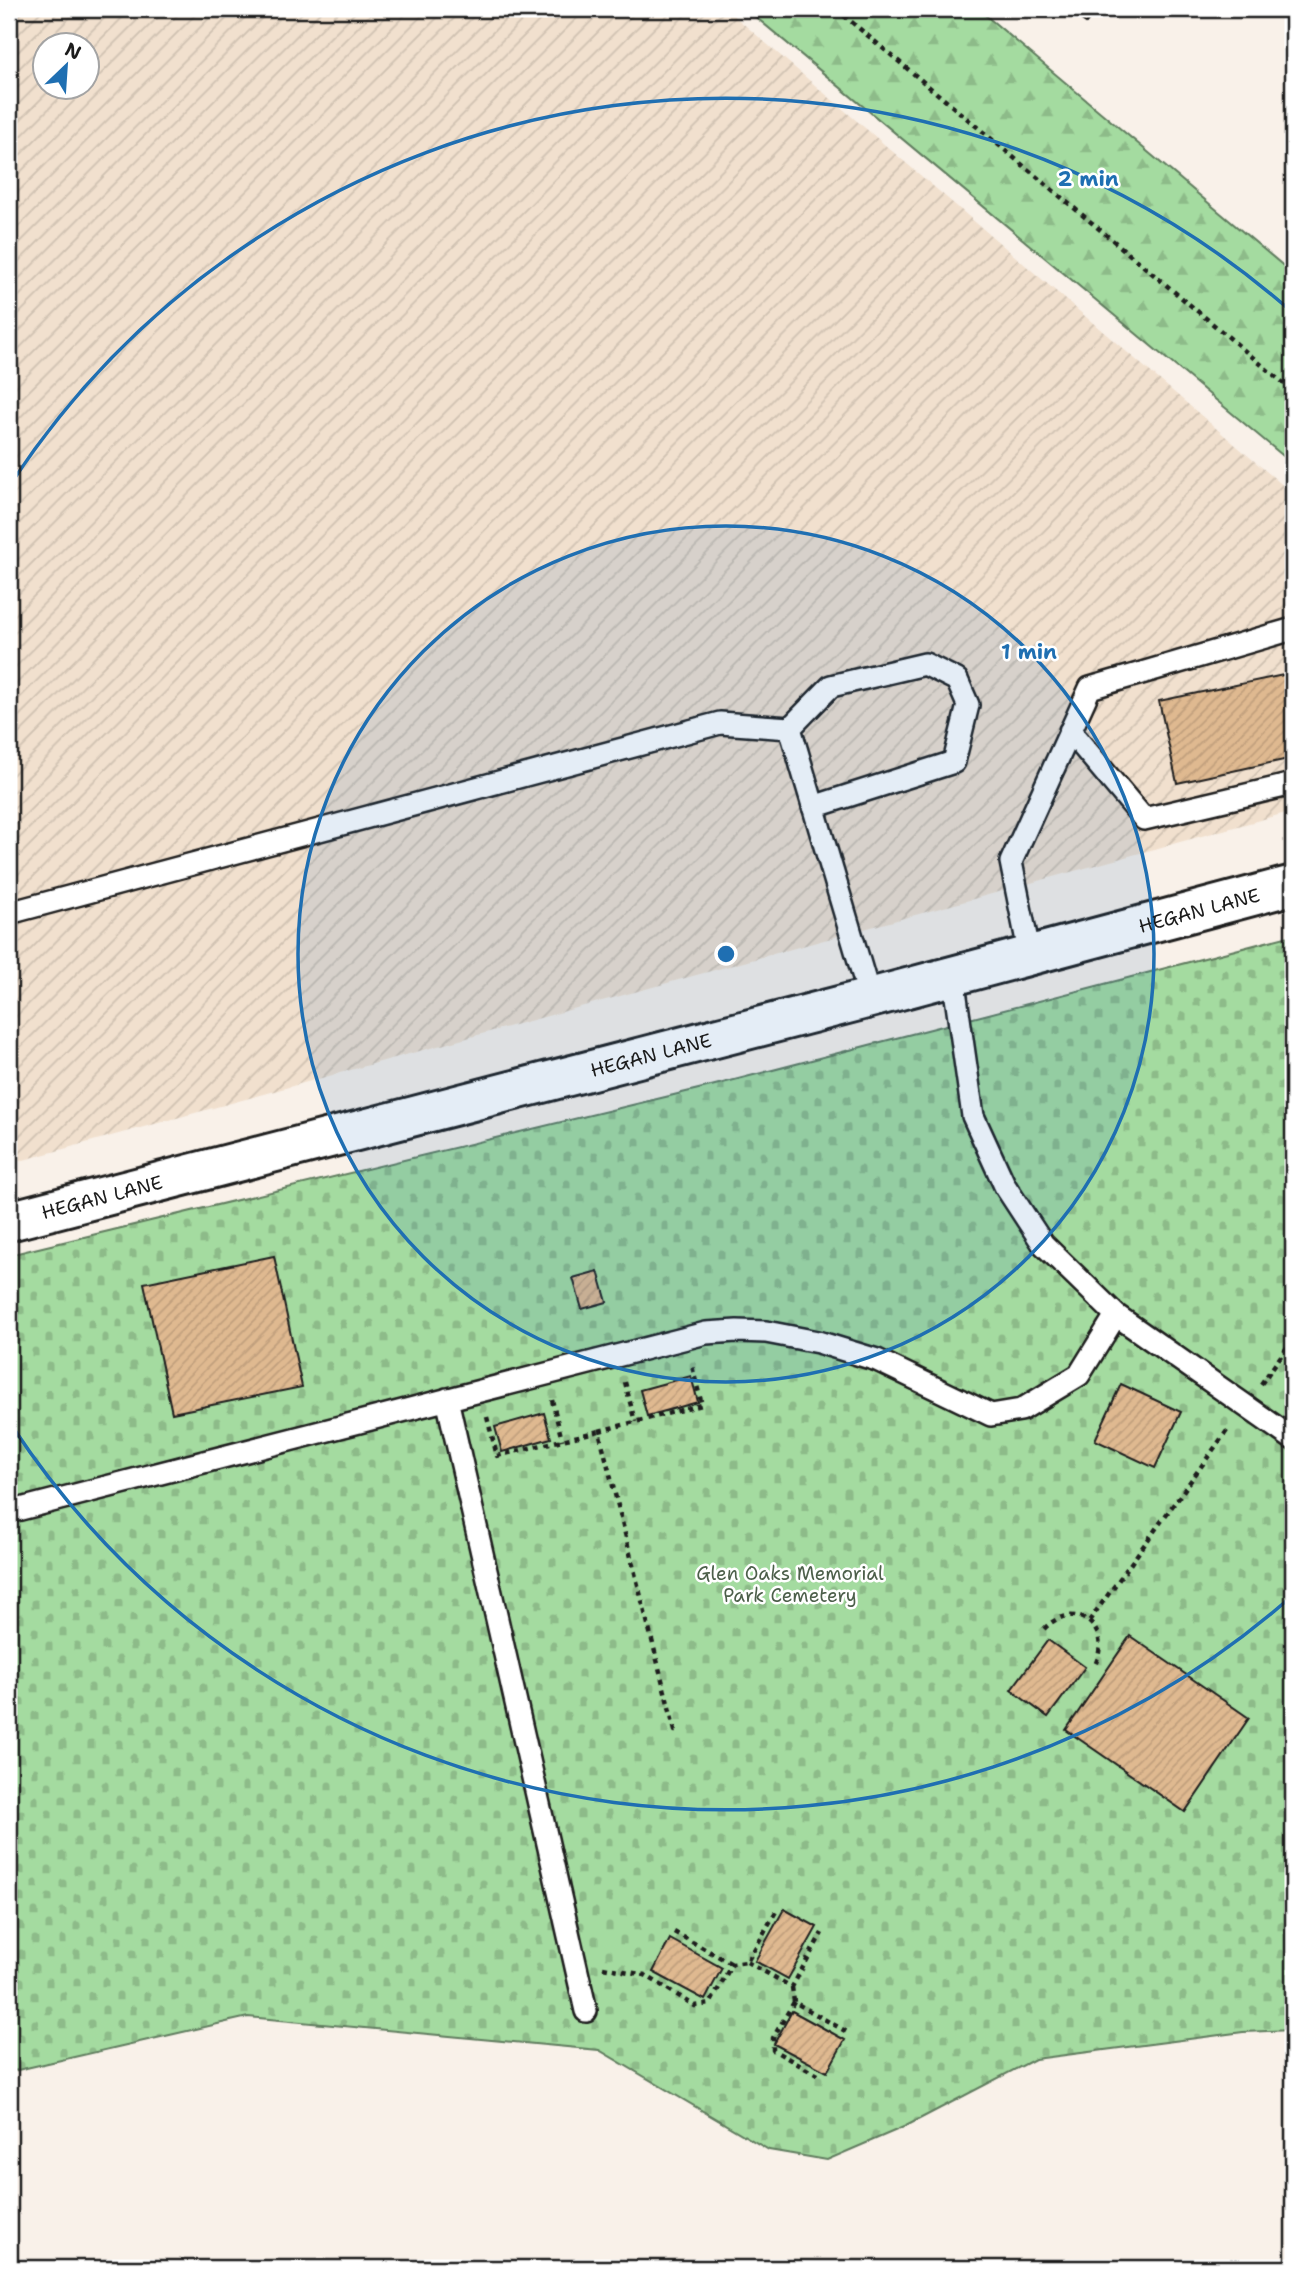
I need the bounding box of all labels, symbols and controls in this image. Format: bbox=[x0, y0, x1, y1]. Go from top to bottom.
north arrow bbox=[32, 32, 102, 102]
text: N bbox=[61, 37, 85, 66]
text: 2 min bbox=[1057, 165, 1119, 193]
text: 1 min bbox=[1001, 638, 1057, 666]
street label: HEGAN LANE bbox=[1136, 882, 1262, 938]
centre of rings bbox=[714, 942, 738, 966]
street label: HEGAN LANE bbox=[588, 1027, 714, 1082]
street label: HEGAN LANE bbox=[39, 1169, 165, 1225]
park label: Glen Oaks Memorial Park Cemetery bbox=[696, 1561, 884, 1608]

